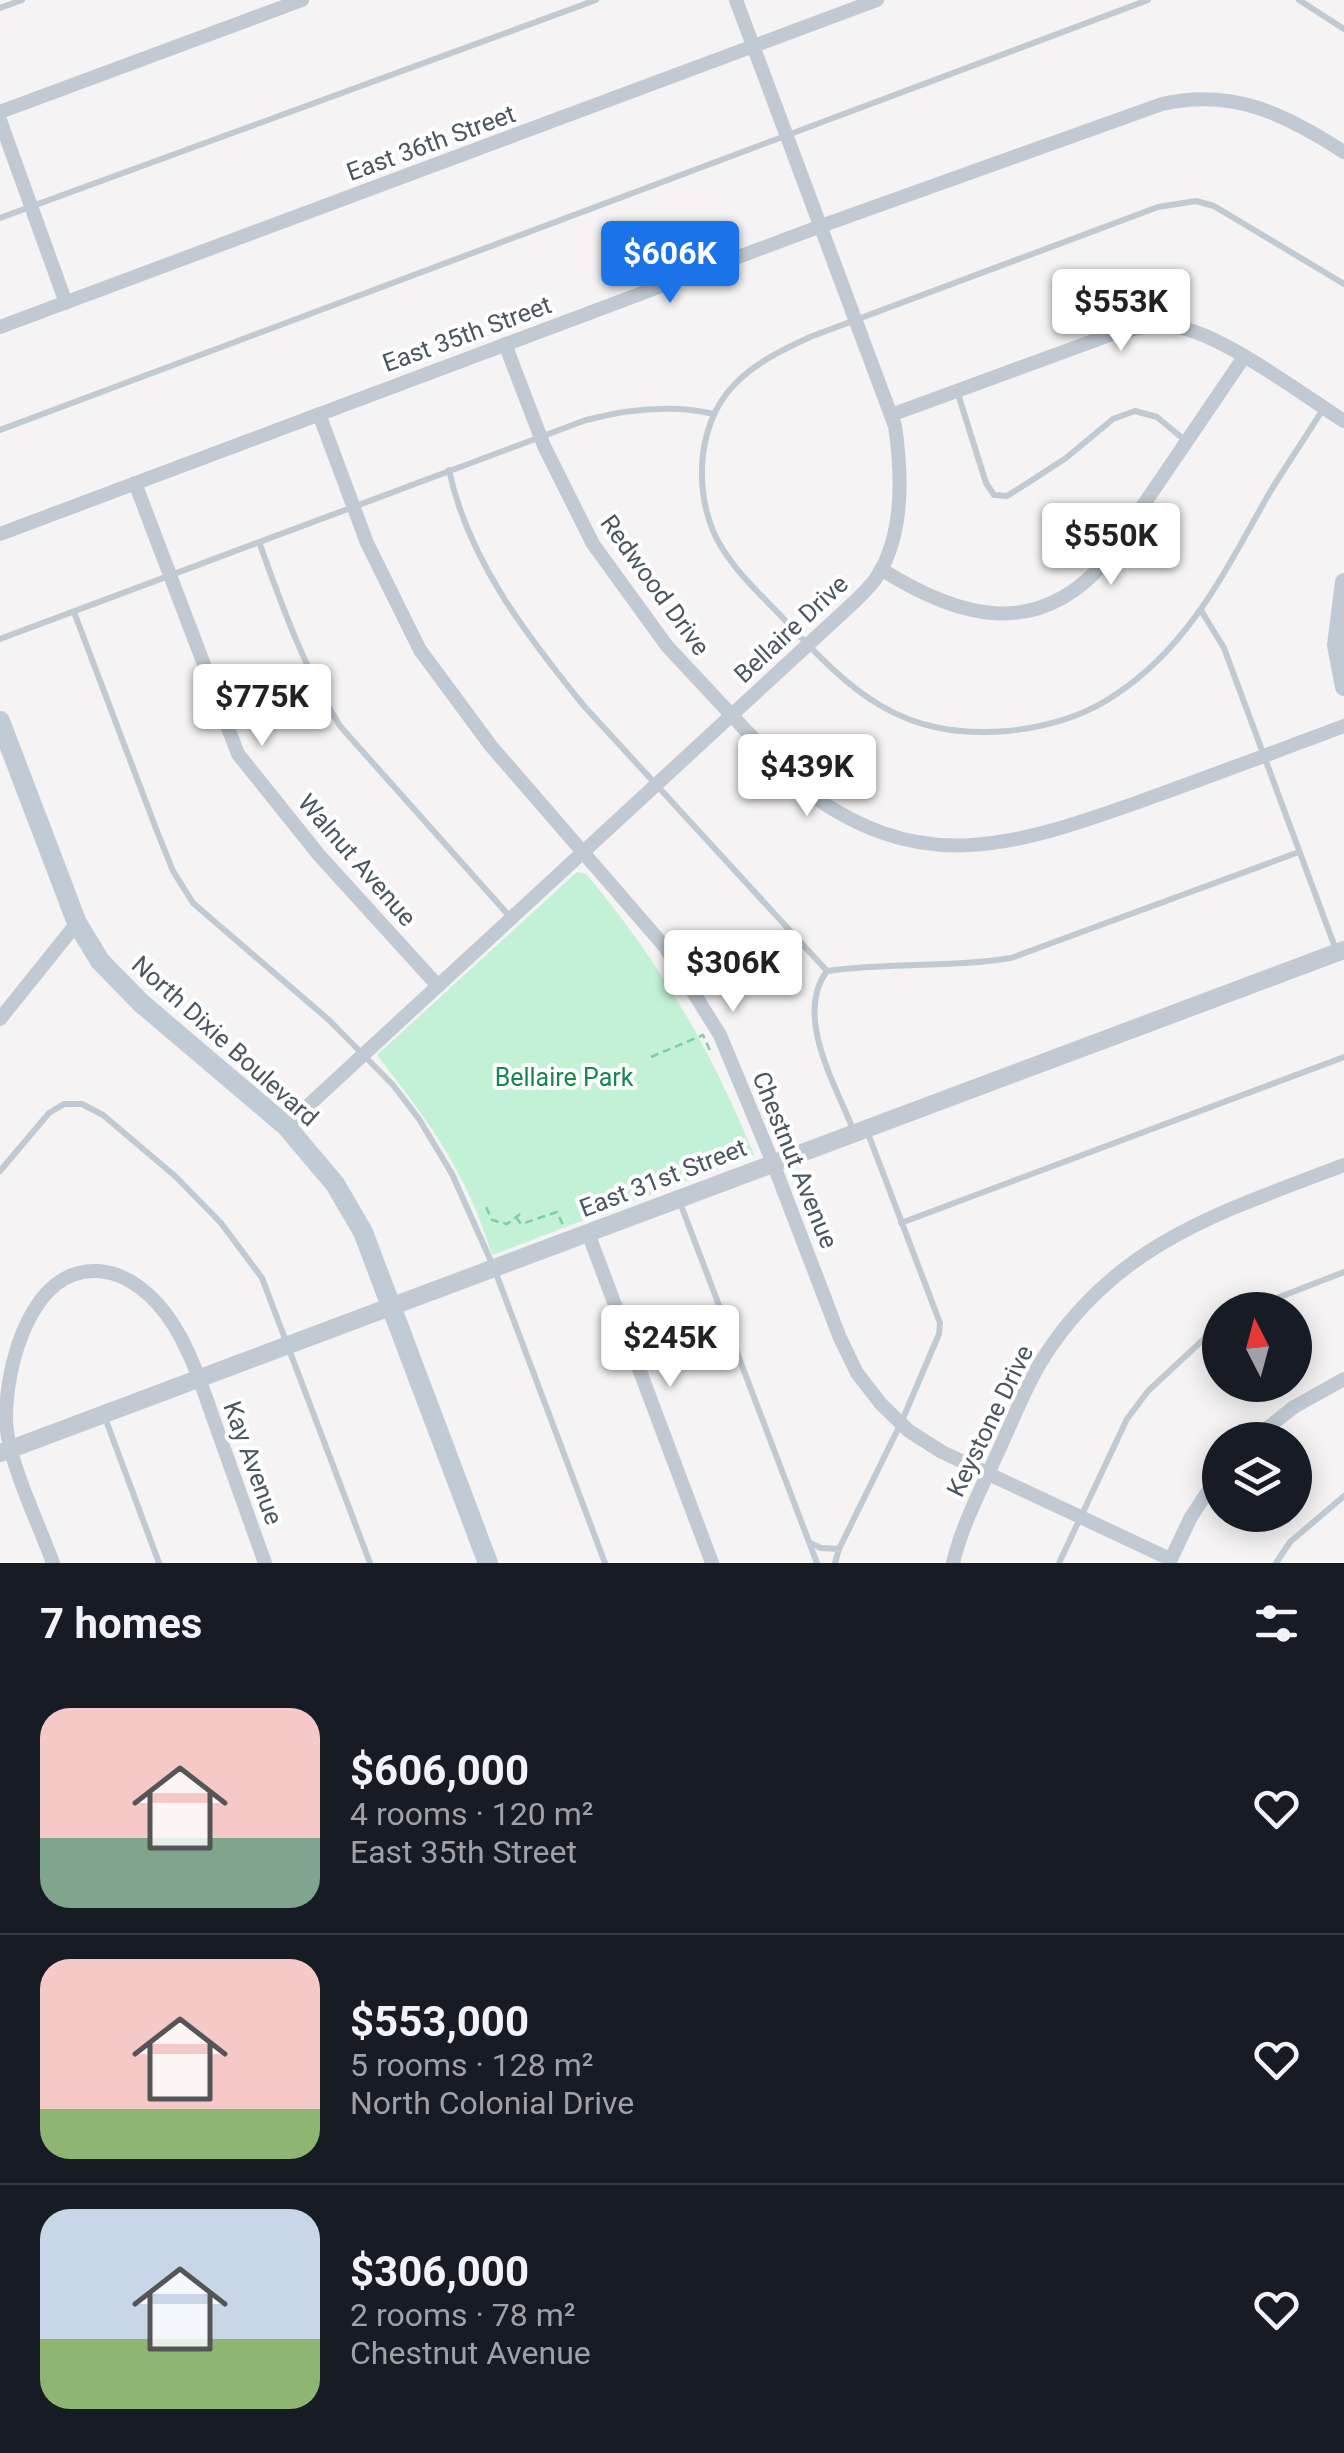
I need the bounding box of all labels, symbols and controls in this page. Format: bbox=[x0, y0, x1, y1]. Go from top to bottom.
street label: East 36th Street bbox=[343, 99, 519, 187]
pin: $606K bbox=[600, 221, 740, 306]
text: $606K bbox=[623, 234, 717, 272]
pin: $553K bbox=[1051, 269, 1191, 354]
text: $553K bbox=[1074, 282, 1168, 320]
street label: East 35th Street bbox=[379, 290, 555, 378]
pin: $550K bbox=[1041, 503, 1181, 588]
street label: Redwood Drive bbox=[594, 509, 716, 661]
text: $550K bbox=[1064, 516, 1158, 554]
street label: Bellaire Drive bbox=[728, 569, 854, 689]
pin: $775K bbox=[192, 664, 332, 749]
text: $775K bbox=[215, 677, 309, 715]
pin: $439K bbox=[737, 734, 877, 819]
text: $439K bbox=[760, 747, 854, 785]
street label: Walnut Avenue bbox=[292, 788, 422, 932]
pin: $306K bbox=[663, 930, 803, 1015]
text: $306K bbox=[686, 943, 780, 981]
street label: North Dixie Boulevard bbox=[126, 950, 324, 1132]
park label: Bellaire Park bbox=[495, 1063, 634, 1092]
street label: Chestnut Avenue bbox=[746, 1067, 844, 1253]
street label: East 31st Street bbox=[575, 1133, 751, 1223]
north arrow bbox=[1202, 1292, 1312, 1402]
map controls bbox=[1202, 1292, 1312, 1532]
pin: $245K bbox=[600, 1305, 740, 1390]
text: $245K bbox=[623, 1318, 717, 1356]
street label: Keystone Drive bbox=[941, 1341, 1039, 1501]
street label: Kay Avenue bbox=[217, 1397, 289, 1529]
button: layers bbox=[1202, 1422, 1312, 1532]
icon: filters bbox=[1249, 1596, 1304, 1651]
text: 7 homes bbox=[40, 1599, 202, 1648]
text: $606,000 bbox=[350, 1746, 529, 1795]
icon: home bbox=[120, 1748, 240, 1868]
icon: heart bbox=[1249, 1781, 1304, 1836]
text: 4 rooms · 120 m² bbox=[350, 1795, 593, 1833]
text: East 35th Street bbox=[350, 1833, 577, 1871]
text: $553,000 bbox=[350, 1997, 529, 2046]
icon: home bbox=[120, 1999, 240, 2119]
icon: heart bbox=[1249, 2032, 1304, 2087]
text: 5 rooms · 128 m² bbox=[350, 2046, 593, 2084]
text: North Colonial Drive bbox=[350, 2084, 634, 2122]
text: $306,000 bbox=[350, 2247, 529, 2296]
icon: home bbox=[120, 2249, 240, 2369]
icon: heart bbox=[1249, 2282, 1304, 2337]
text: 2 rooms · 78 m² bbox=[350, 2296, 575, 2334]
text: Chestnut Avenue bbox=[350, 2334, 591, 2372]

